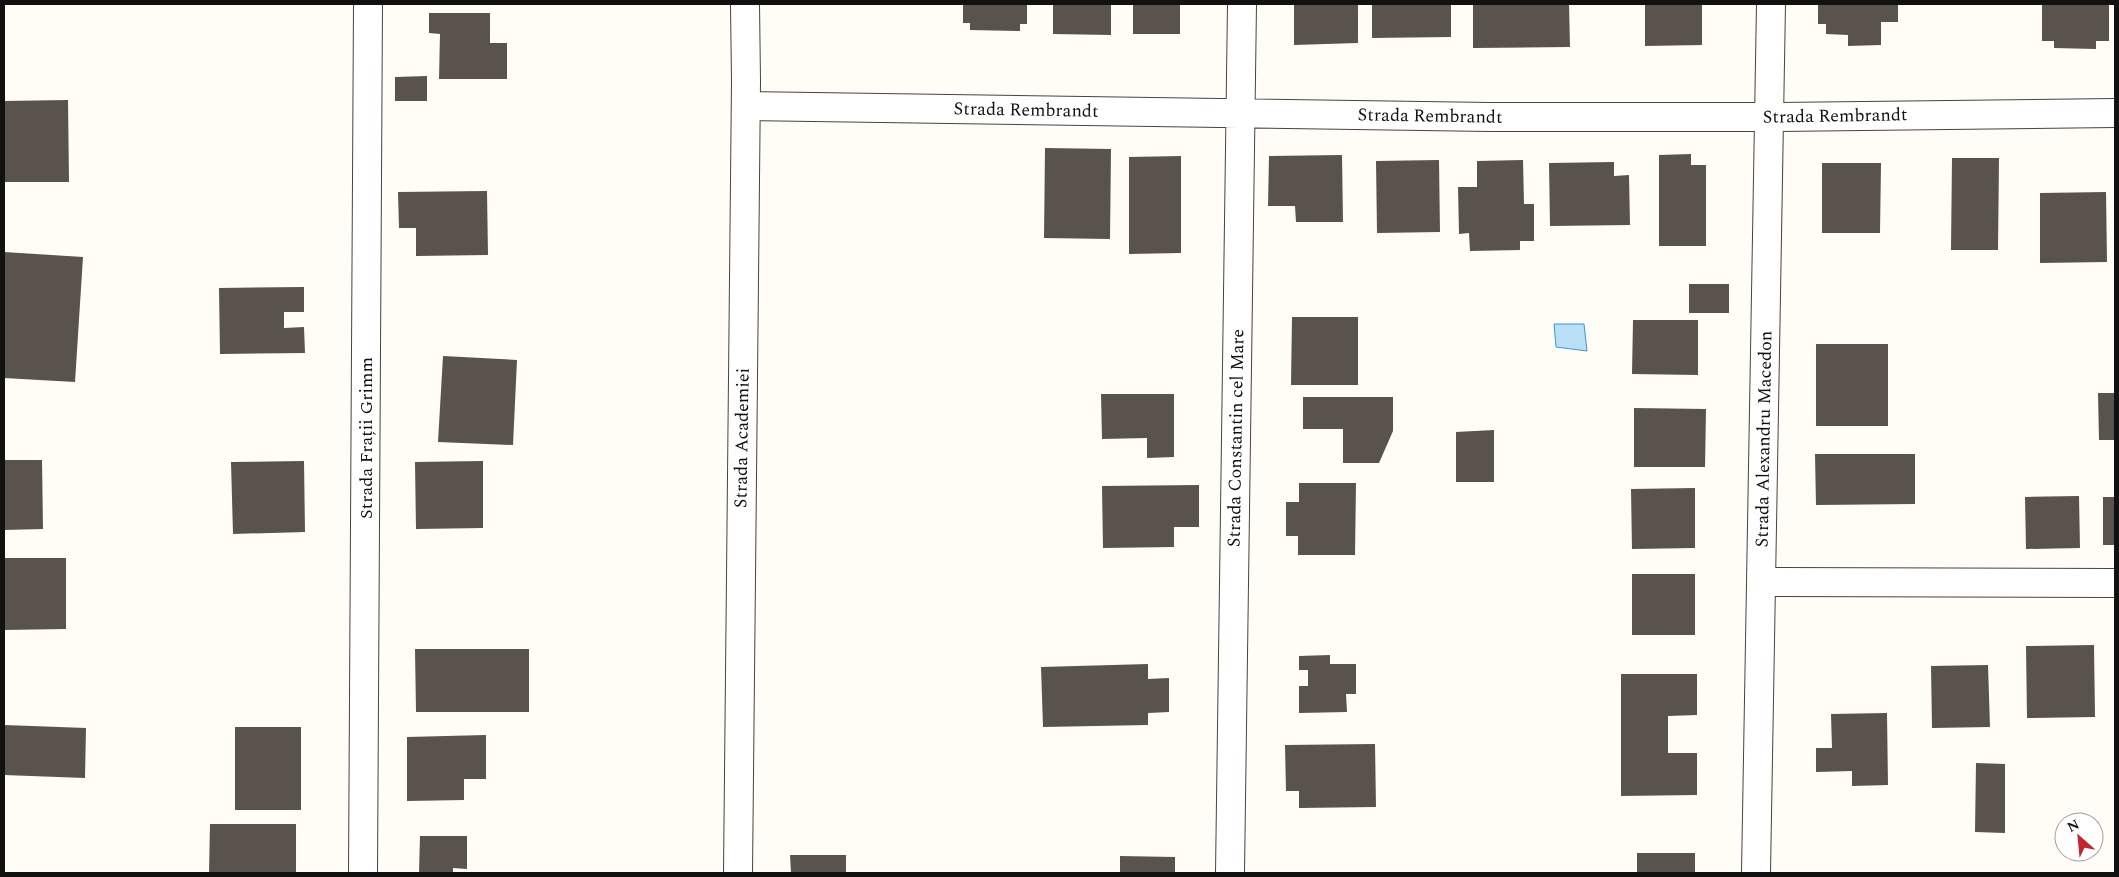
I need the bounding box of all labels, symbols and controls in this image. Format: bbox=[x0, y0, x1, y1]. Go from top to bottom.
street label: Strada Rembrandt bbox=[953, 95, 1099, 125]
street label: Strada Rembrandt bbox=[1357, 101, 1503, 131]
street label: Strada Rembrandt bbox=[1762, 101, 1908, 131]
street label: Strada Constantin cel Mare bbox=[1221, 329, 1251, 547]
street label: Strada Alexandru Macedon bbox=[1749, 330, 1779, 548]
street label: Strada Frații Grimm bbox=[353, 357, 380, 519]
street label: Strada Academiei bbox=[727, 368, 757, 508]
north arrow bbox=[2054, 812, 2104, 862]
text: N bbox=[2063, 814, 2083, 838]

